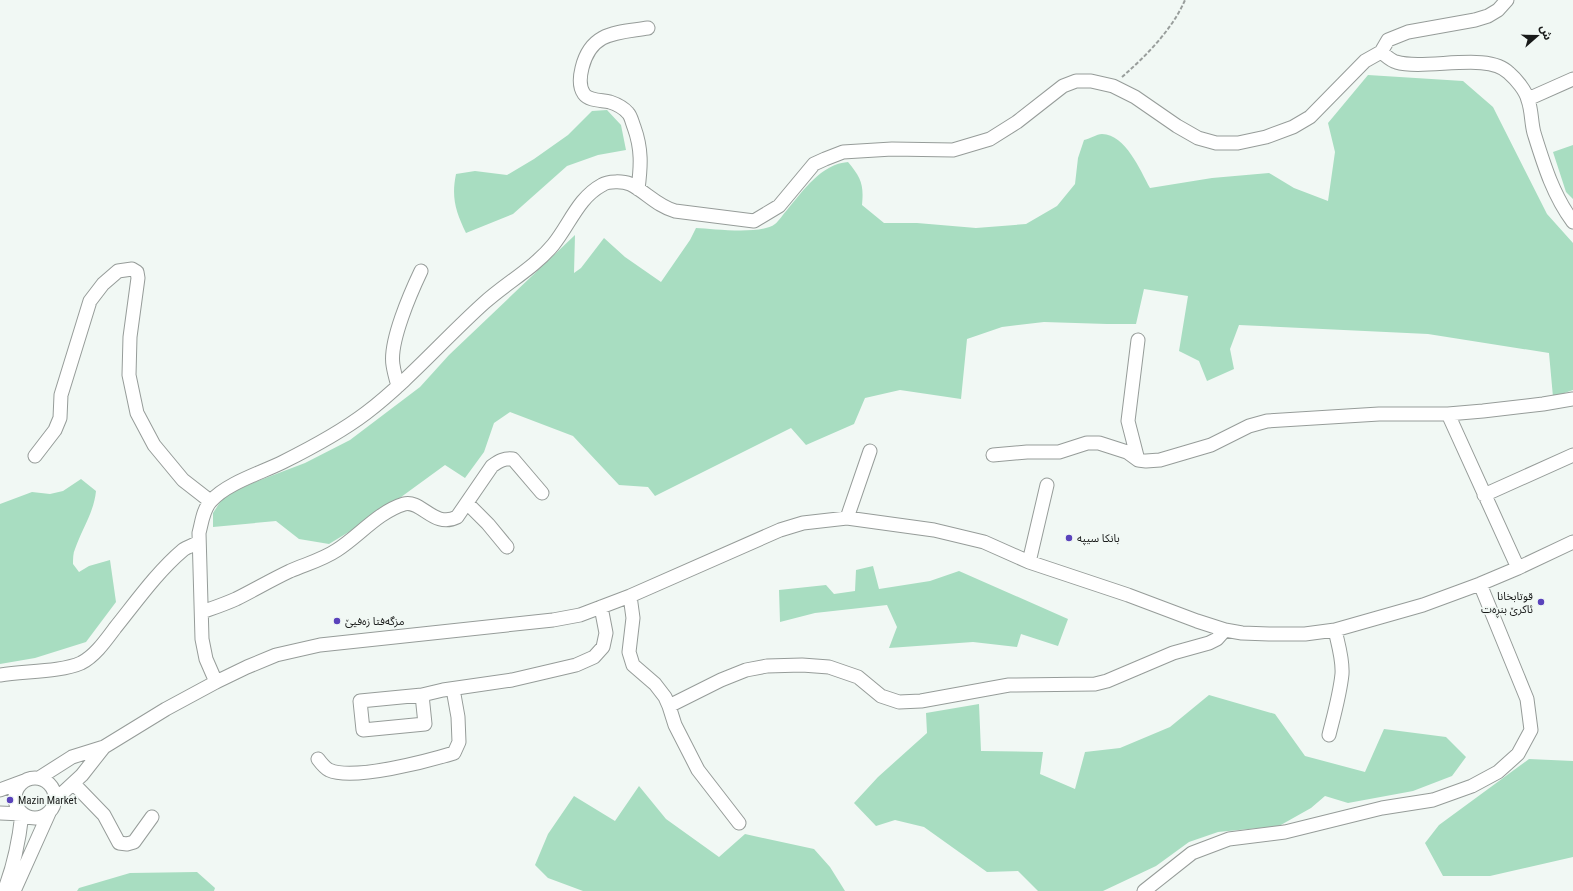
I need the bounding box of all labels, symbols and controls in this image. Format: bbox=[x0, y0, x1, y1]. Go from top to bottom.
north arrow bbox=[1517, 16, 1557, 56]
text: ش bbox=[1537, 23, 1555, 42]
place label: بانکا سیپە bbox=[1077, 532, 1120, 546]
marker: بانکا سیپە bbox=[1064, 533, 1074, 543]
place label: قوتابخانا ئاکرێ بنڕەت bbox=[1481, 590, 1533, 618]
marker: قوتابخانا ئاکرێ بنڕەت bbox=[1536, 597, 1546, 607]
place label: مزگەفتا زەفیێ bbox=[345, 615, 405, 628]
marker: مزگەفتا زەفیێ bbox=[332, 616, 342, 626]
place label: Mazin Market bbox=[18, 794, 77, 807]
marker: Mazin Market bbox=[5, 795, 15, 805]

